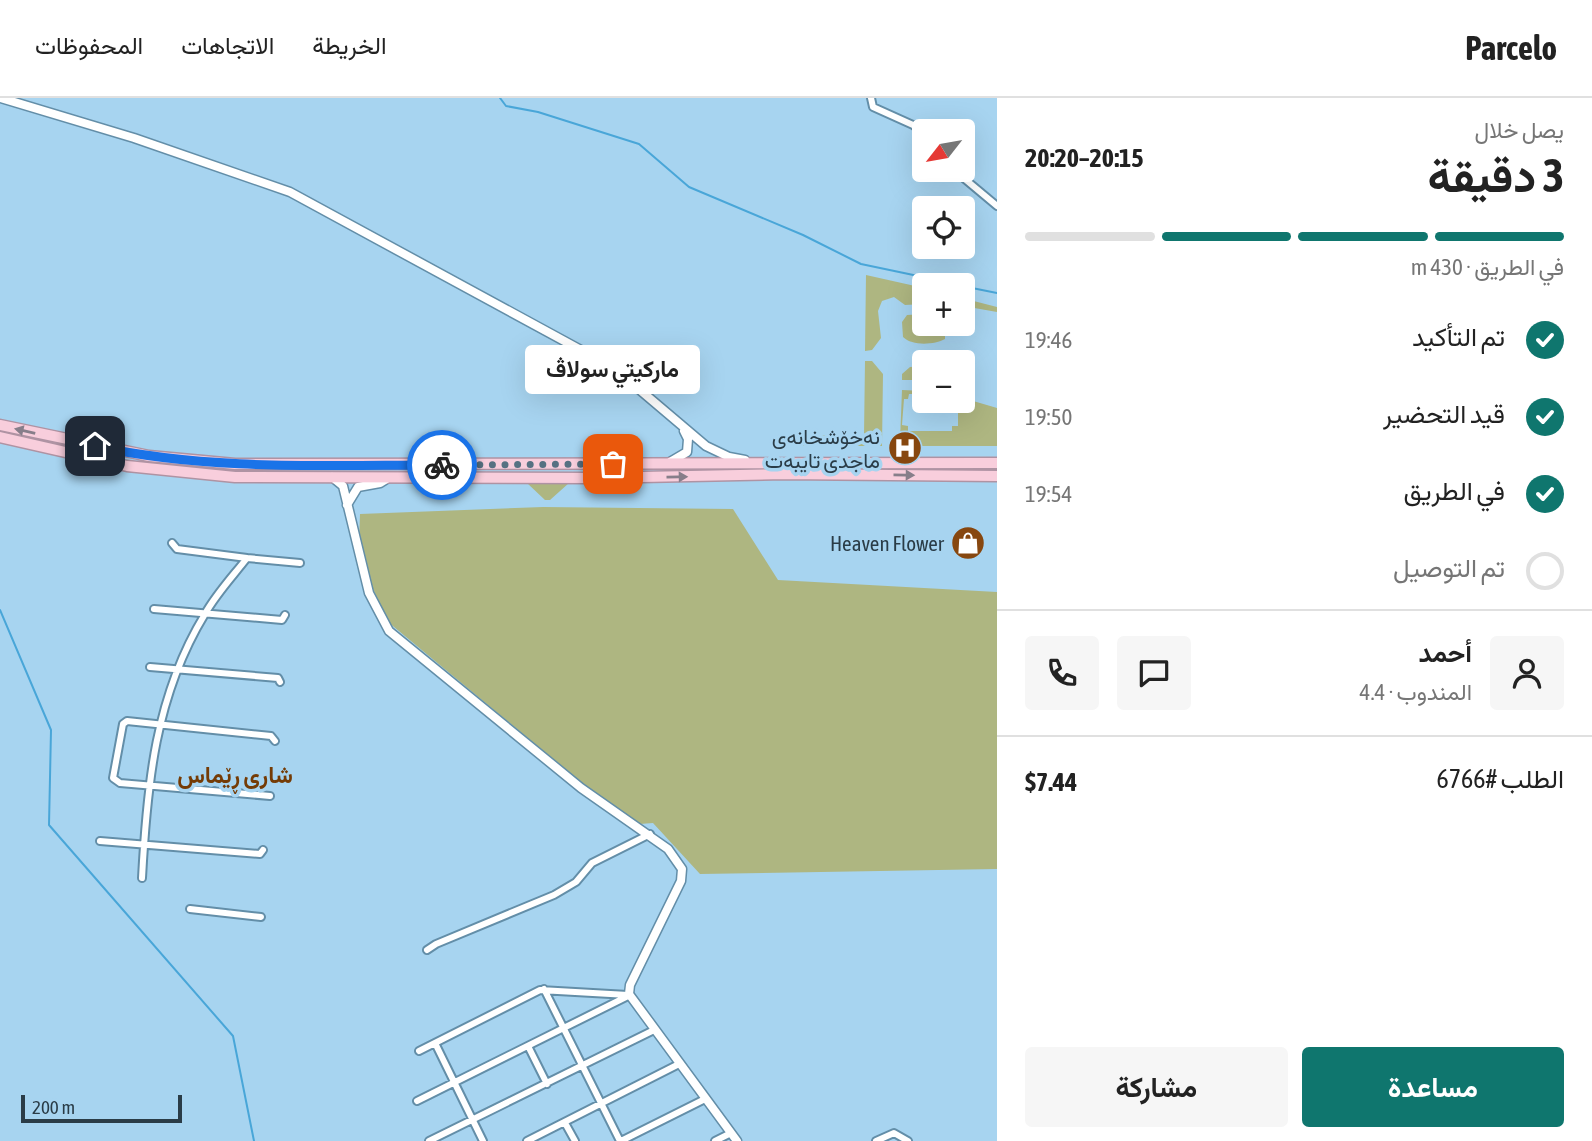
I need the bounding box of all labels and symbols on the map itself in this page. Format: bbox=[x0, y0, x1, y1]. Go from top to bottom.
north arrow bbox=[912, 119, 975, 182]
callout: ماركيتي سولاڤ bbox=[526, 345, 700, 394]
pin bbox=[65, 416, 125, 476]
place label: نەخۆشخانەی ماجدی تایبەت bbox=[765, 424, 880, 473]
one-way arrow bbox=[14, 425, 36, 436]
hospital icon: نەخۆشخانەی ماجدی تایبەت bbox=[886, 429, 924, 467]
courier bbox=[407, 430, 477, 500]
pin bbox=[583, 434, 643, 494]
one-way arrow bbox=[894, 469, 916, 481]
one-way arrow bbox=[666, 471, 688, 483]
shop icon: Heaven Flower bbox=[949, 524, 987, 562]
place label: Heaven Flower bbox=[830, 531, 945, 555]
district label: شاری ڕێماس bbox=[177, 762, 293, 794]
scale bar bbox=[21, 1092, 182, 1124]

